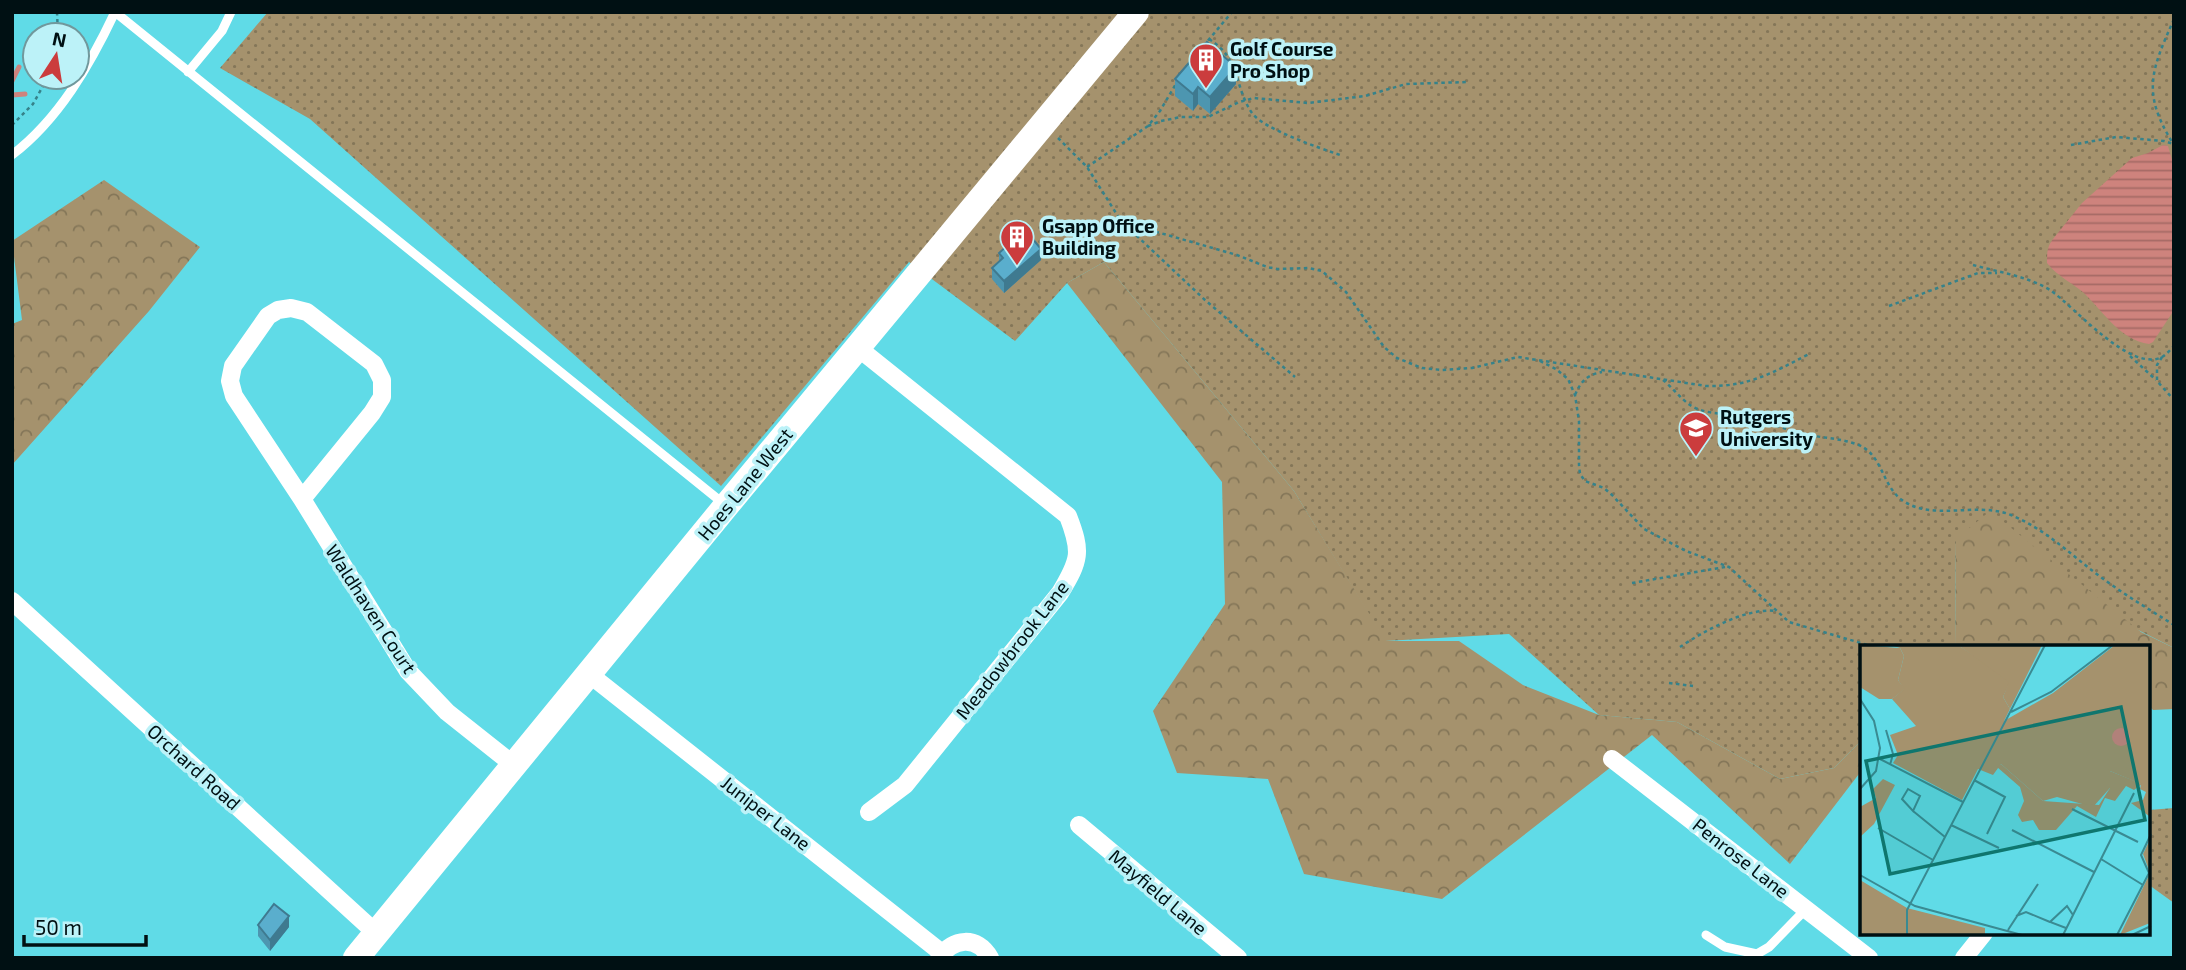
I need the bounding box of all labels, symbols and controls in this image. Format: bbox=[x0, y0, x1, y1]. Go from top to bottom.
north arrow bbox=[21, 21, 91, 91]
text: N bbox=[51, 26, 69, 52]
place label: Golf Course Pro Shop bbox=[1230, 37, 1334, 82]
building icon: Golf Course Pro Shop bbox=[1187, 41, 1225, 90]
place label: Gsapp Office Building bbox=[1042, 214, 1155, 259]
building icon: Gsapp Office Building bbox=[998, 218, 1036, 267]
place label: Rutgers University bbox=[1720, 405, 1813, 451]
school or university icon: Rutgers University bbox=[1677, 409, 1715, 458]
street label: Hoes Lane West bbox=[692, 423, 797, 544]
street label: Waldhaven Court bbox=[321, 540, 422, 677]
street label: Meadowbrook Lane bbox=[950, 576, 1073, 724]
inset map bbox=[1860, 645, 2151, 935]
street label: Orchard Road bbox=[143, 719, 246, 814]
street label: Juniper Lane bbox=[717, 771, 816, 855]
street label: Penrose Lane bbox=[1689, 813, 1794, 902]
street label: Mayfield Lane bbox=[1105, 844, 1212, 939]
scale bar bbox=[24, 904, 147, 948]
text: 50 m bbox=[35, 914, 82, 939]

